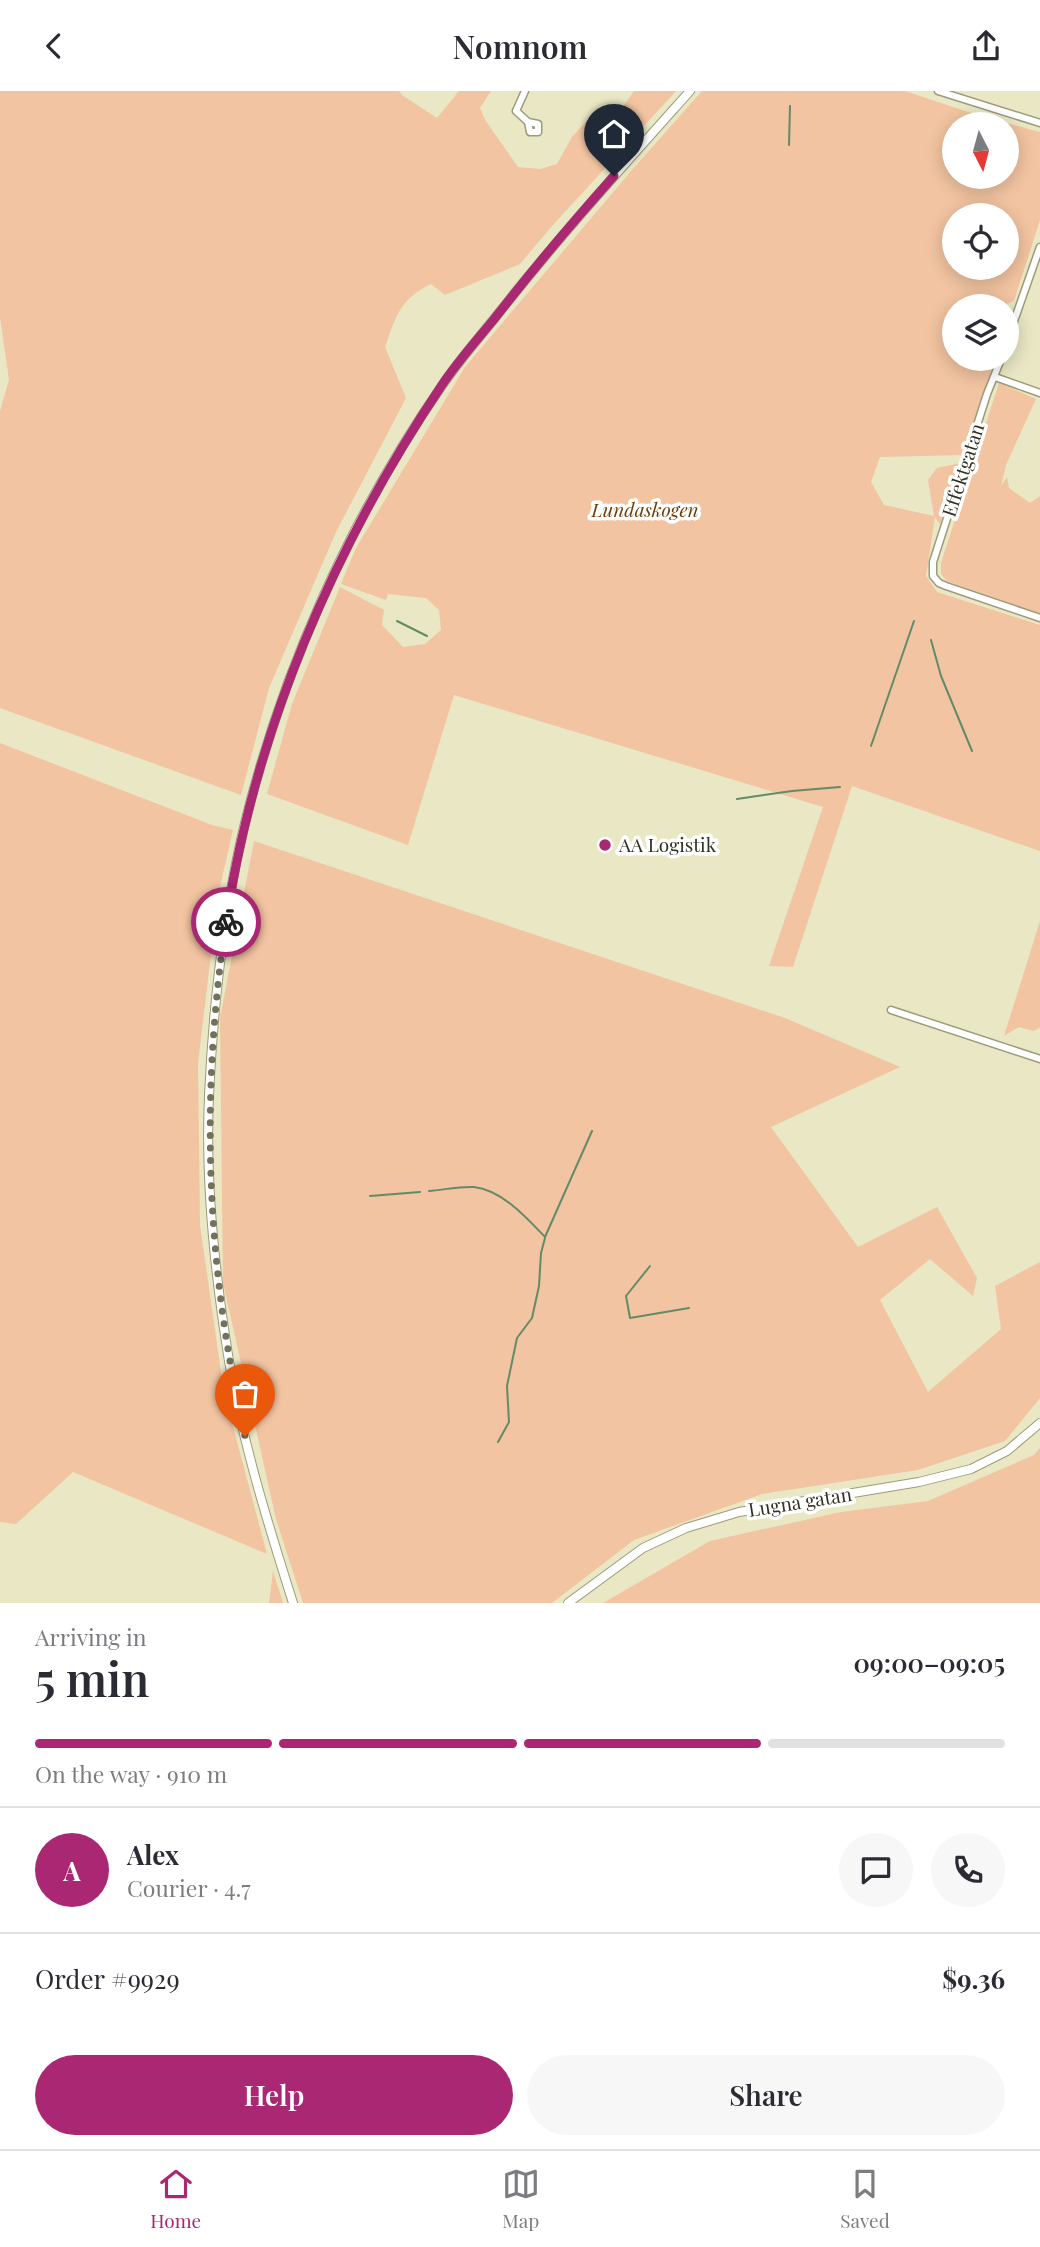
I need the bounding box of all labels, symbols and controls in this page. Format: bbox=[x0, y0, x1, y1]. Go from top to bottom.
text: Nomnom bbox=[452, 24, 588, 67]
icon: back bbox=[35, 27, 73, 65]
icon: share bbox=[967, 27, 1005, 65]
pin bbox=[584, 104, 644, 176]
north arrow bbox=[942, 112, 1018, 189]
map controls bbox=[942, 112, 1019, 371]
icon: home bbox=[595, 115, 633, 153]
button: locate bbox=[942, 203, 1019, 280]
button: layers bbox=[942, 294, 1019, 371]
street label: Effektgatan bbox=[935, 419, 990, 520]
park label: Lundaskogen bbox=[590, 496, 699, 522]
place label: AA Logistik bbox=[618, 831, 717, 857]
marker: AA Logistik bbox=[597, 837, 613, 853]
courier bbox=[191, 887, 261, 957]
icon: bike bbox=[207, 903, 245, 941]
pin bbox=[215, 1364, 275, 1436]
icon: bag bbox=[226, 1375, 264, 1413]
street label: Lugna gatan bbox=[746, 1480, 854, 1522]
text: Arriving in bbox=[35, 1621, 147, 1652]
text: 09:00–09:05 bbox=[853, 1645, 1005, 1680]
text: 5 min bbox=[35, 1647, 149, 1709]
text: On the way · 910 m bbox=[35, 1758, 227, 1789]
button: chat bbox=[839, 1833, 913, 1907]
button: phone bbox=[931, 1833, 1005, 1907]
text: Alex bbox=[127, 1837, 179, 1872]
text: A bbox=[63, 1853, 81, 1888]
text: Courier · 4.7 bbox=[127, 1872, 251, 1903]
text: Order #9929 bbox=[35, 1961, 180, 1996]
text: $9.36 bbox=[942, 1961, 1005, 1996]
button: Help bbox=[35, 2055, 513, 2135]
button: Share bbox=[527, 2055, 1005, 2135]
tab: Home bbox=[150, 2165, 201, 2233]
tab: Map bbox=[502, 2165, 540, 2233]
tab: Saved bbox=[840, 2165, 890, 2233]

